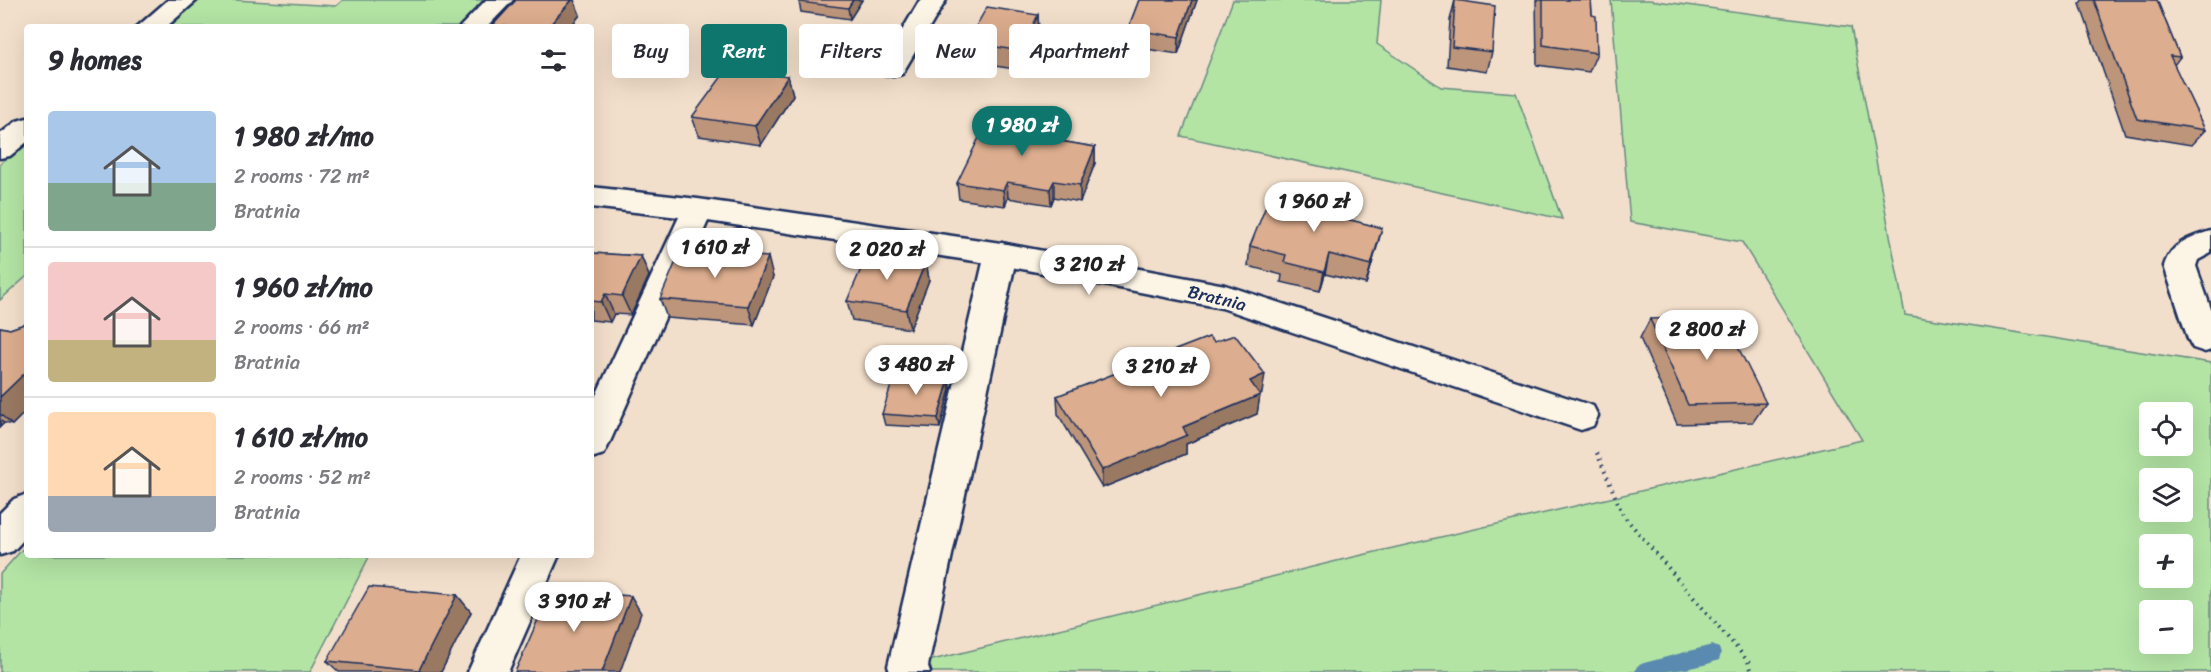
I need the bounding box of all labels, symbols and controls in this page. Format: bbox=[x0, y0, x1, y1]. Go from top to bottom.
chip: Buy bbox=[612, 24, 689, 78]
chip: Rent bbox=[701, 24, 787, 78]
chip: Filters bbox=[799, 24, 903, 78]
chip: New bbox=[915, 24, 997, 78]
chip: Apartment bbox=[1009, 24, 1150, 78]
text: 9 homes bbox=[48, 37, 142, 83]
icon: filters bbox=[537, 44, 570, 77]
pin: 1 980 zł bbox=[960, 106, 1084, 157]
text: 1 980 zł bbox=[986, 108, 1058, 143]
text: 1 980 zł/mo bbox=[234, 113, 374, 159]
icon: home bbox=[96, 135, 168, 207]
text: 2 rooms · 72 m² bbox=[234, 159, 370, 194]
pin: 1 960 zł bbox=[1252, 182, 1376, 233]
text: 1 960 zł bbox=[1278, 184, 1350, 219]
text: Bratnia bbox=[234, 194, 300, 229]
pin: 1 610 zł bbox=[653, 228, 777, 279]
text: 1 610 zł bbox=[681, 230, 749, 265]
pin: 2 020 zł bbox=[825, 230, 949, 281]
text: 2 020 zł bbox=[850, 232, 924, 267]
pin: 3 210 zł bbox=[1027, 245, 1151, 296]
text: 3 210 zł bbox=[1054, 247, 1124, 282]
text: 1 960 zł/mo bbox=[234, 264, 373, 310]
street label: Bratnia bbox=[1184, 275, 1250, 321]
icon: home bbox=[96, 286, 168, 358]
text: 2 rooms · 66 m² bbox=[234, 310, 370, 345]
pin: 2 800 zł bbox=[1645, 310, 1769, 361]
text: 2 800 zł bbox=[1669, 312, 1745, 347]
text: Bratnia bbox=[234, 345, 300, 380]
pin: 3 480 zł bbox=[854, 345, 978, 396]
text: 3 480 zł bbox=[879, 347, 953, 382]
pin: 3 210 zł bbox=[1099, 347, 1223, 398]
text: 3 210 zł bbox=[1126, 349, 1196, 384]
map controls bbox=[2139, 402, 2193, 654]
button: locate bbox=[2139, 402, 2193, 456]
text: 1 610 zł/mo bbox=[234, 414, 368, 460]
icon: home bbox=[96, 436, 168, 508]
text: 2 rooms · 52 m² bbox=[234, 460, 371, 495]
button: layers bbox=[2139, 468, 2193, 522]
text: Bratnia bbox=[234, 495, 300, 530]
button: + bbox=[2139, 534, 2193, 588]
pin: 3 910 zł bbox=[512, 582, 636, 633]
text: 3 910 zł bbox=[539, 584, 609, 619]
button: − bbox=[2139, 600, 2193, 654]

